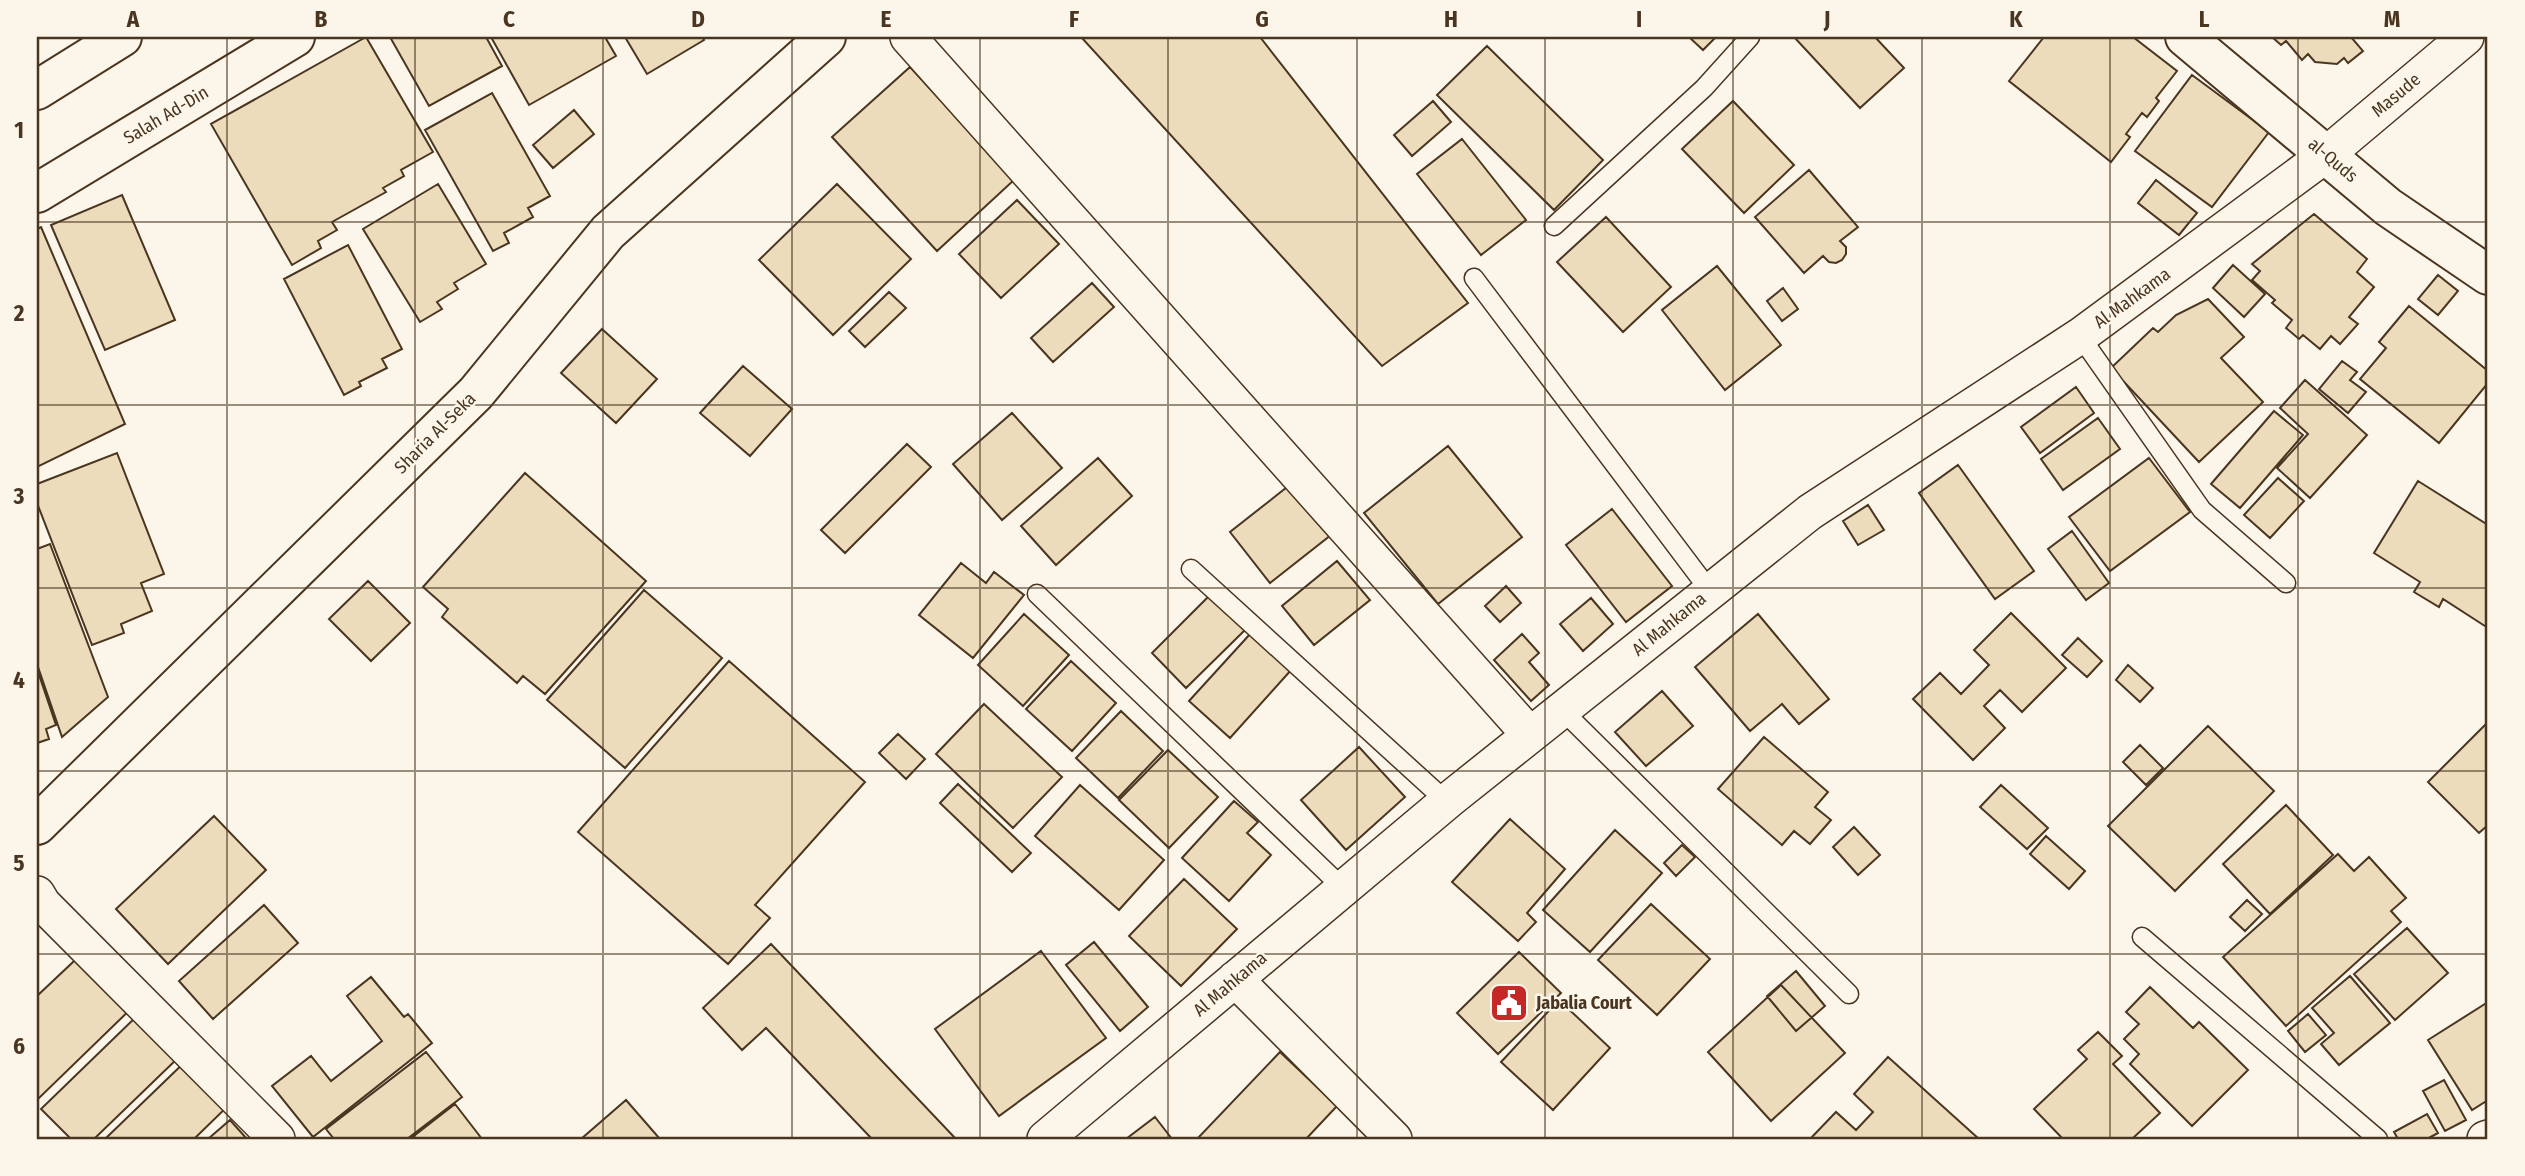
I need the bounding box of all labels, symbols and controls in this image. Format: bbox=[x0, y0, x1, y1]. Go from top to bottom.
text: A bbox=[126, 5, 140, 33]
text: B bbox=[315, 5, 328, 33]
text: C bbox=[503, 5, 515, 33]
text: D bbox=[691, 5, 705, 33]
text: E bbox=[881, 5, 892, 33]
text: F bbox=[1069, 5, 1079, 33]
text: G bbox=[1255, 5, 1269, 33]
text: H bbox=[1444, 5, 1458, 33]
text: I bbox=[1636, 5, 1642, 33]
text: J bbox=[1823, 5, 1830, 33]
text: K bbox=[2009, 5, 2023, 33]
text: L bbox=[2199, 5, 2210, 33]
text: M bbox=[2384, 5, 2400, 33]
street label: Masude bbox=[2367, 68, 2425, 122]
street label: Salah Ad-Din bbox=[120, 81, 212, 149]
text: 1 bbox=[14, 116, 24, 144]
street label: al-Quds bbox=[2304, 133, 2362, 187]
street label: Al Mahkama bbox=[2089, 263, 2175, 333]
text: 2 bbox=[13, 299, 25, 327]
street label: Sharia Al-Seka bbox=[390, 388, 480, 478]
text: 3 bbox=[13, 482, 25, 510]
street label: Al Mahkama bbox=[1627, 587, 1711, 661]
text: 4 bbox=[13, 666, 25, 694]
text: 5 bbox=[13, 849, 25, 877]
street label: Al Mahkama bbox=[1189, 947, 1271, 1021]
public building icon: Jabalia Court bbox=[1488, 982, 1530, 1024]
place label: Jabalia Court bbox=[1535, 992, 1632, 1014]
text: 6 bbox=[13, 1032, 25, 1060]

